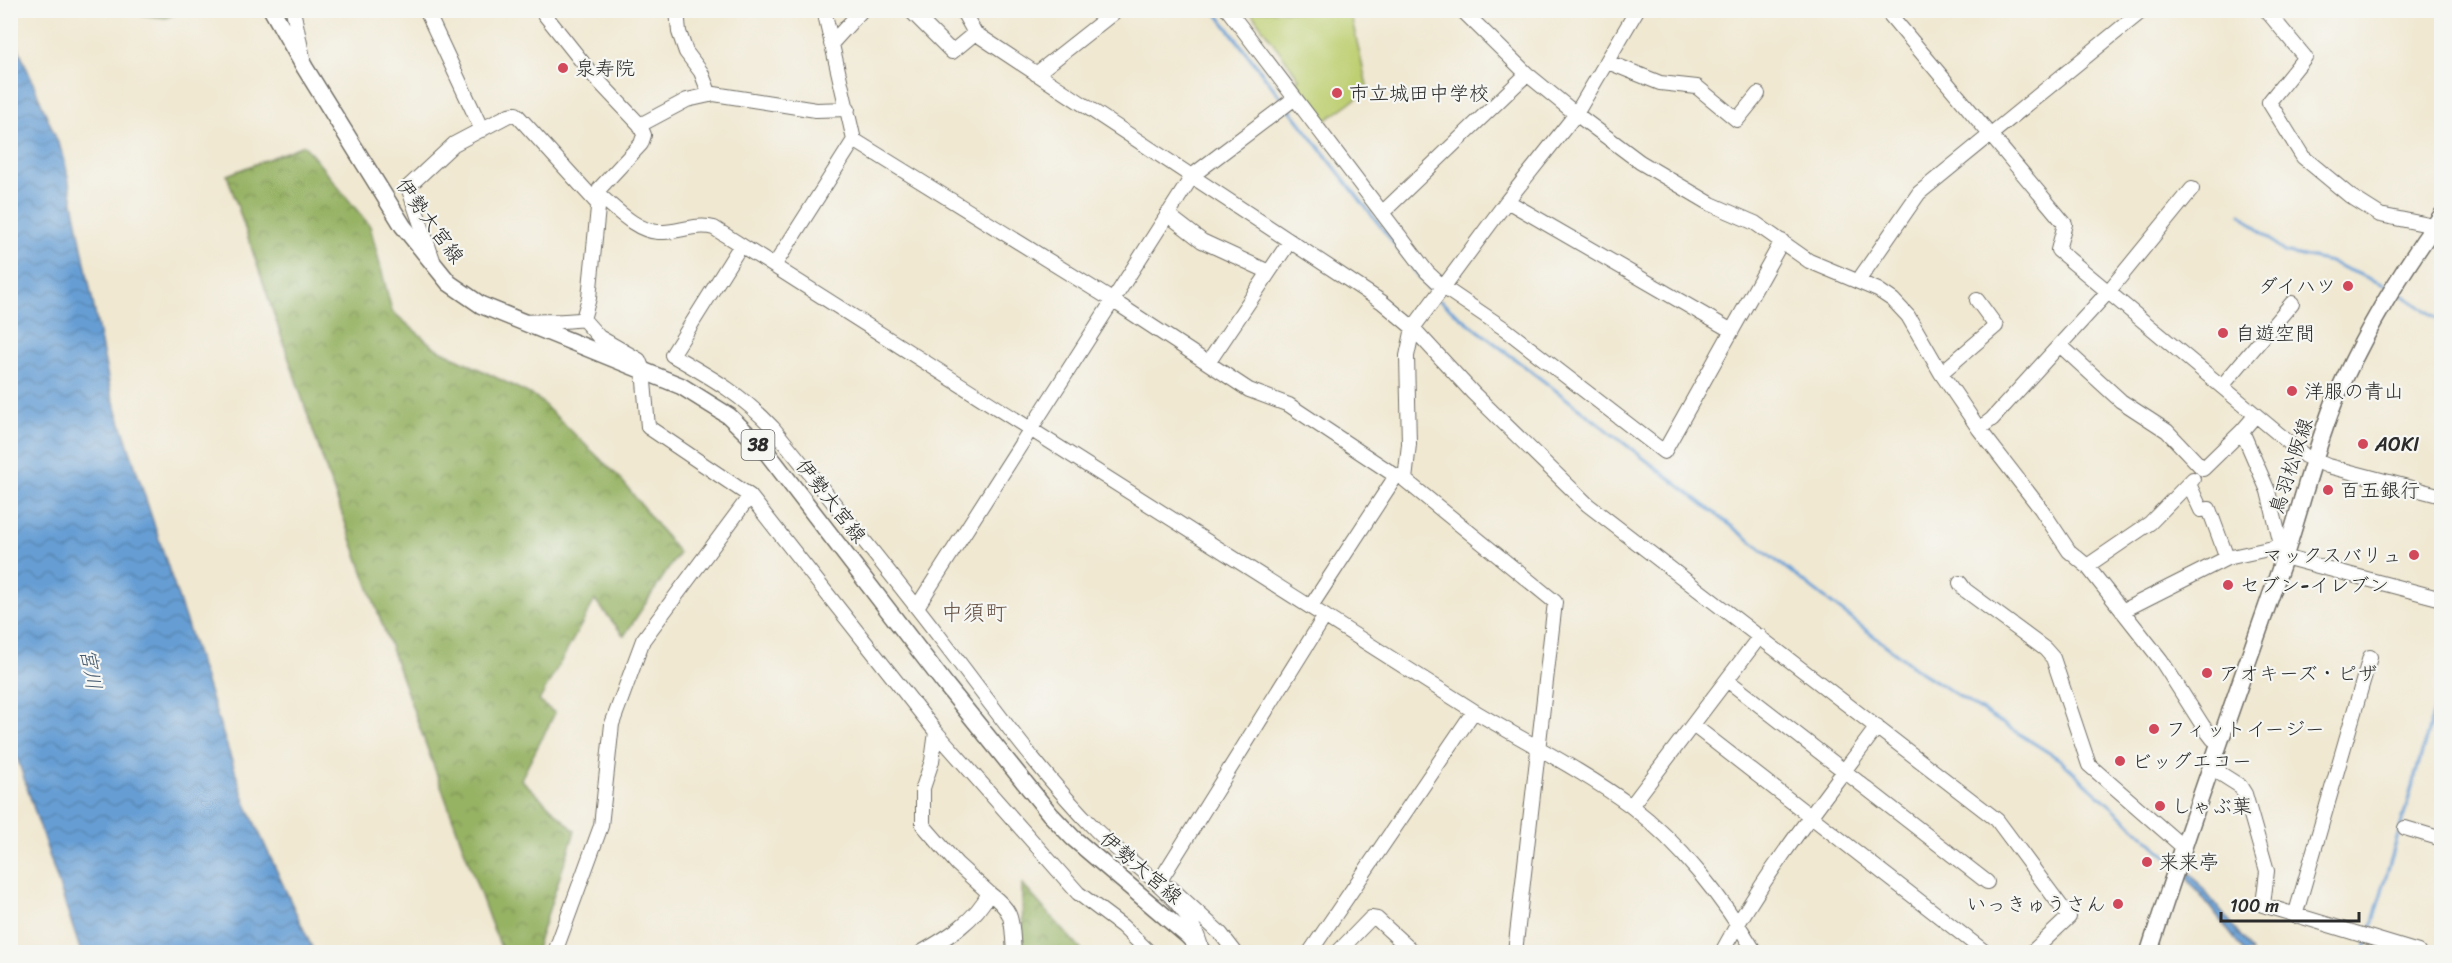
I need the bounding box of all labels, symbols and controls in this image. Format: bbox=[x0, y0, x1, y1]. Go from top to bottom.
place label: 泉寿院 bbox=[575, 51, 635, 86]
marker: 泉寿院 bbox=[556, 61, 570, 75]
place label: 市立城田中学校 bbox=[1349, 76, 1489, 111]
marker: 市立城田中学校 bbox=[1330, 86, 1344, 100]
street label: 伊勢大宮線 bbox=[386, 170, 474, 272]
place label: ダイハツ bbox=[2258, 269, 2336, 304]
marker: ダイハツ bbox=[2341, 279, 2355, 293]
place label: 自遊空間 bbox=[2235, 316, 2315, 351]
marker: 自遊空間 bbox=[2216, 326, 2230, 340]
place label: 洋服の青山 bbox=[2304, 374, 2404, 409]
marker: 洋服の青山 bbox=[2285, 384, 2299, 398]
street label: 鳥羽松阪線 bbox=[2259, 413, 2323, 519]
place label: AOKI bbox=[2374, 427, 2419, 462]
road number: 38 bbox=[742, 430, 774, 460]
marker: AOKI bbox=[2356, 437, 2370, 451]
street label: 伊勢大宮線 bbox=[786, 451, 876, 551]
place label: 百五銀行 bbox=[2340, 473, 2420, 508]
marker: 百五銀行 bbox=[2321, 483, 2335, 497]
place label: マックスバリュ bbox=[2262, 538, 2402, 573]
marker: マックスバリュ bbox=[2407, 548, 2421, 562]
place label: セブン-イレブン bbox=[2240, 568, 2389, 603]
marker: セブン-イレブン bbox=[2221, 578, 2235, 592]
district label: 中須町 bbox=[941, 593, 1007, 632]
water label: 宮川 bbox=[69, 645, 113, 693]
place label: アオキーズ・ピザ bbox=[2219, 656, 2377, 691]
marker: アオキーズ・ピザ bbox=[2200, 666, 2214, 680]
place label: フィットイージー bbox=[2166, 712, 2325, 747]
marker: フィットイージー bbox=[2147, 722, 2161, 736]
place label: ビッグエコー bbox=[2132, 744, 2252, 779]
marker: ビッグエコー bbox=[2113, 754, 2127, 768]
place label: しゃぶ葉 bbox=[2172, 789, 2252, 824]
marker: しゃぶ葉 bbox=[2153, 799, 2167, 813]
street label: 伊勢大宮線 bbox=[1091, 822, 1191, 914]
place label: 来来亭 bbox=[2159, 845, 2219, 880]
marker: 来来亭 bbox=[2140, 855, 2154, 869]
scale bar bbox=[2221, 885, 2359, 923]
place label: いっきゅうさん bbox=[1966, 887, 2106, 922]
text: 100 m bbox=[2230, 890, 2279, 922]
marker: いっきゅうさん bbox=[2111, 897, 2125, 911]

